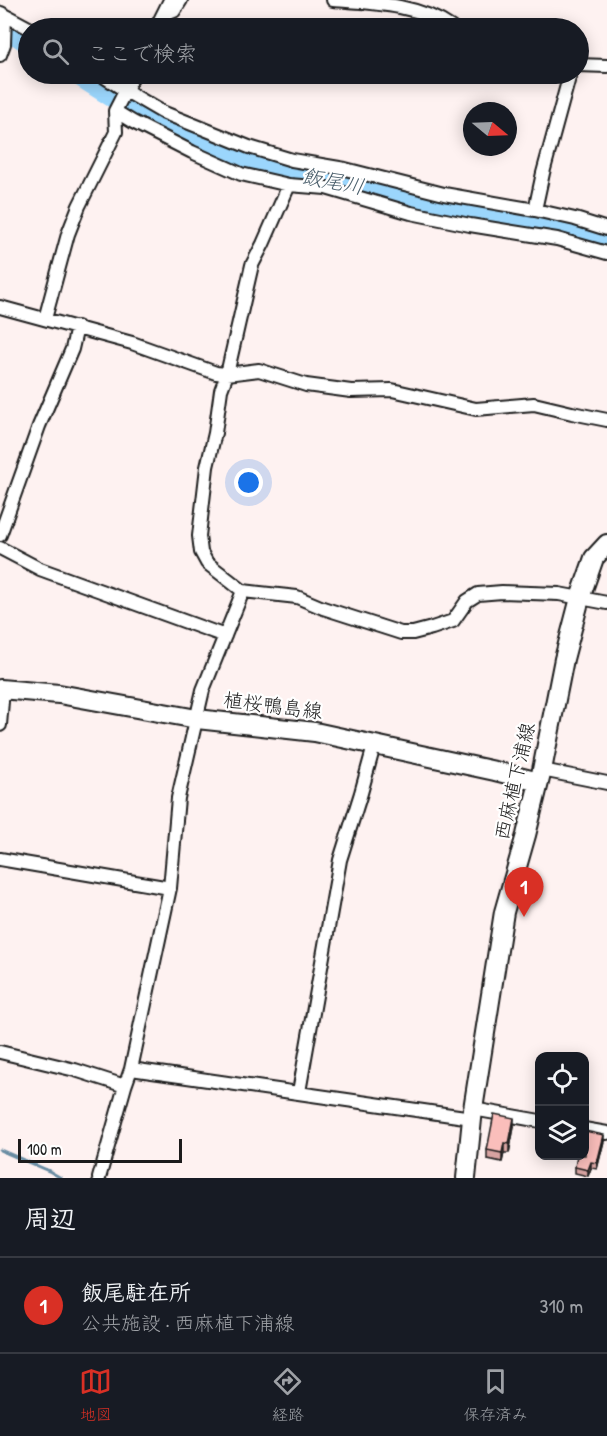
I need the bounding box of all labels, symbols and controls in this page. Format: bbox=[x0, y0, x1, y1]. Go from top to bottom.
search box bbox=[18, 18, 589, 84]
icon: search bbox=[39, 35, 72, 68]
text: ここで検索 bbox=[87, 38, 197, 68]
north arrow bbox=[463, 102, 517, 156]
water label: 飯尾川 bbox=[299, 161, 367, 201]
your location bbox=[234, 468, 263, 497]
street label: 植桜鴨島線 bbox=[222, 686, 324, 724]
street label: 西麻植下浦線 bbox=[487, 720, 541, 842]
pin: 1 bbox=[504, 868, 544, 917]
map controls bbox=[535, 1052, 589, 1160]
button: locate bbox=[535, 1052, 589, 1106]
button: layers bbox=[535, 1106, 589, 1160]
scale bar bbox=[18, 1136, 182, 1164]
text: 100 m bbox=[27, 1138, 62, 1160]
text: 周辺 bbox=[24, 1201, 76, 1236]
text: 飯尾駐在所 bbox=[81, 1277, 191, 1307]
text: 1 bbox=[40, 1292, 47, 1319]
text: 310 m bbox=[540, 1292, 583, 1319]
text: 公共施設 · 西麻植下浦線 bbox=[81, 1309, 294, 1336]
tab: 地図 bbox=[79, 1365, 112, 1425]
tab: 経路 bbox=[271, 1365, 304, 1425]
tab: 保存済み bbox=[463, 1365, 527, 1425]

